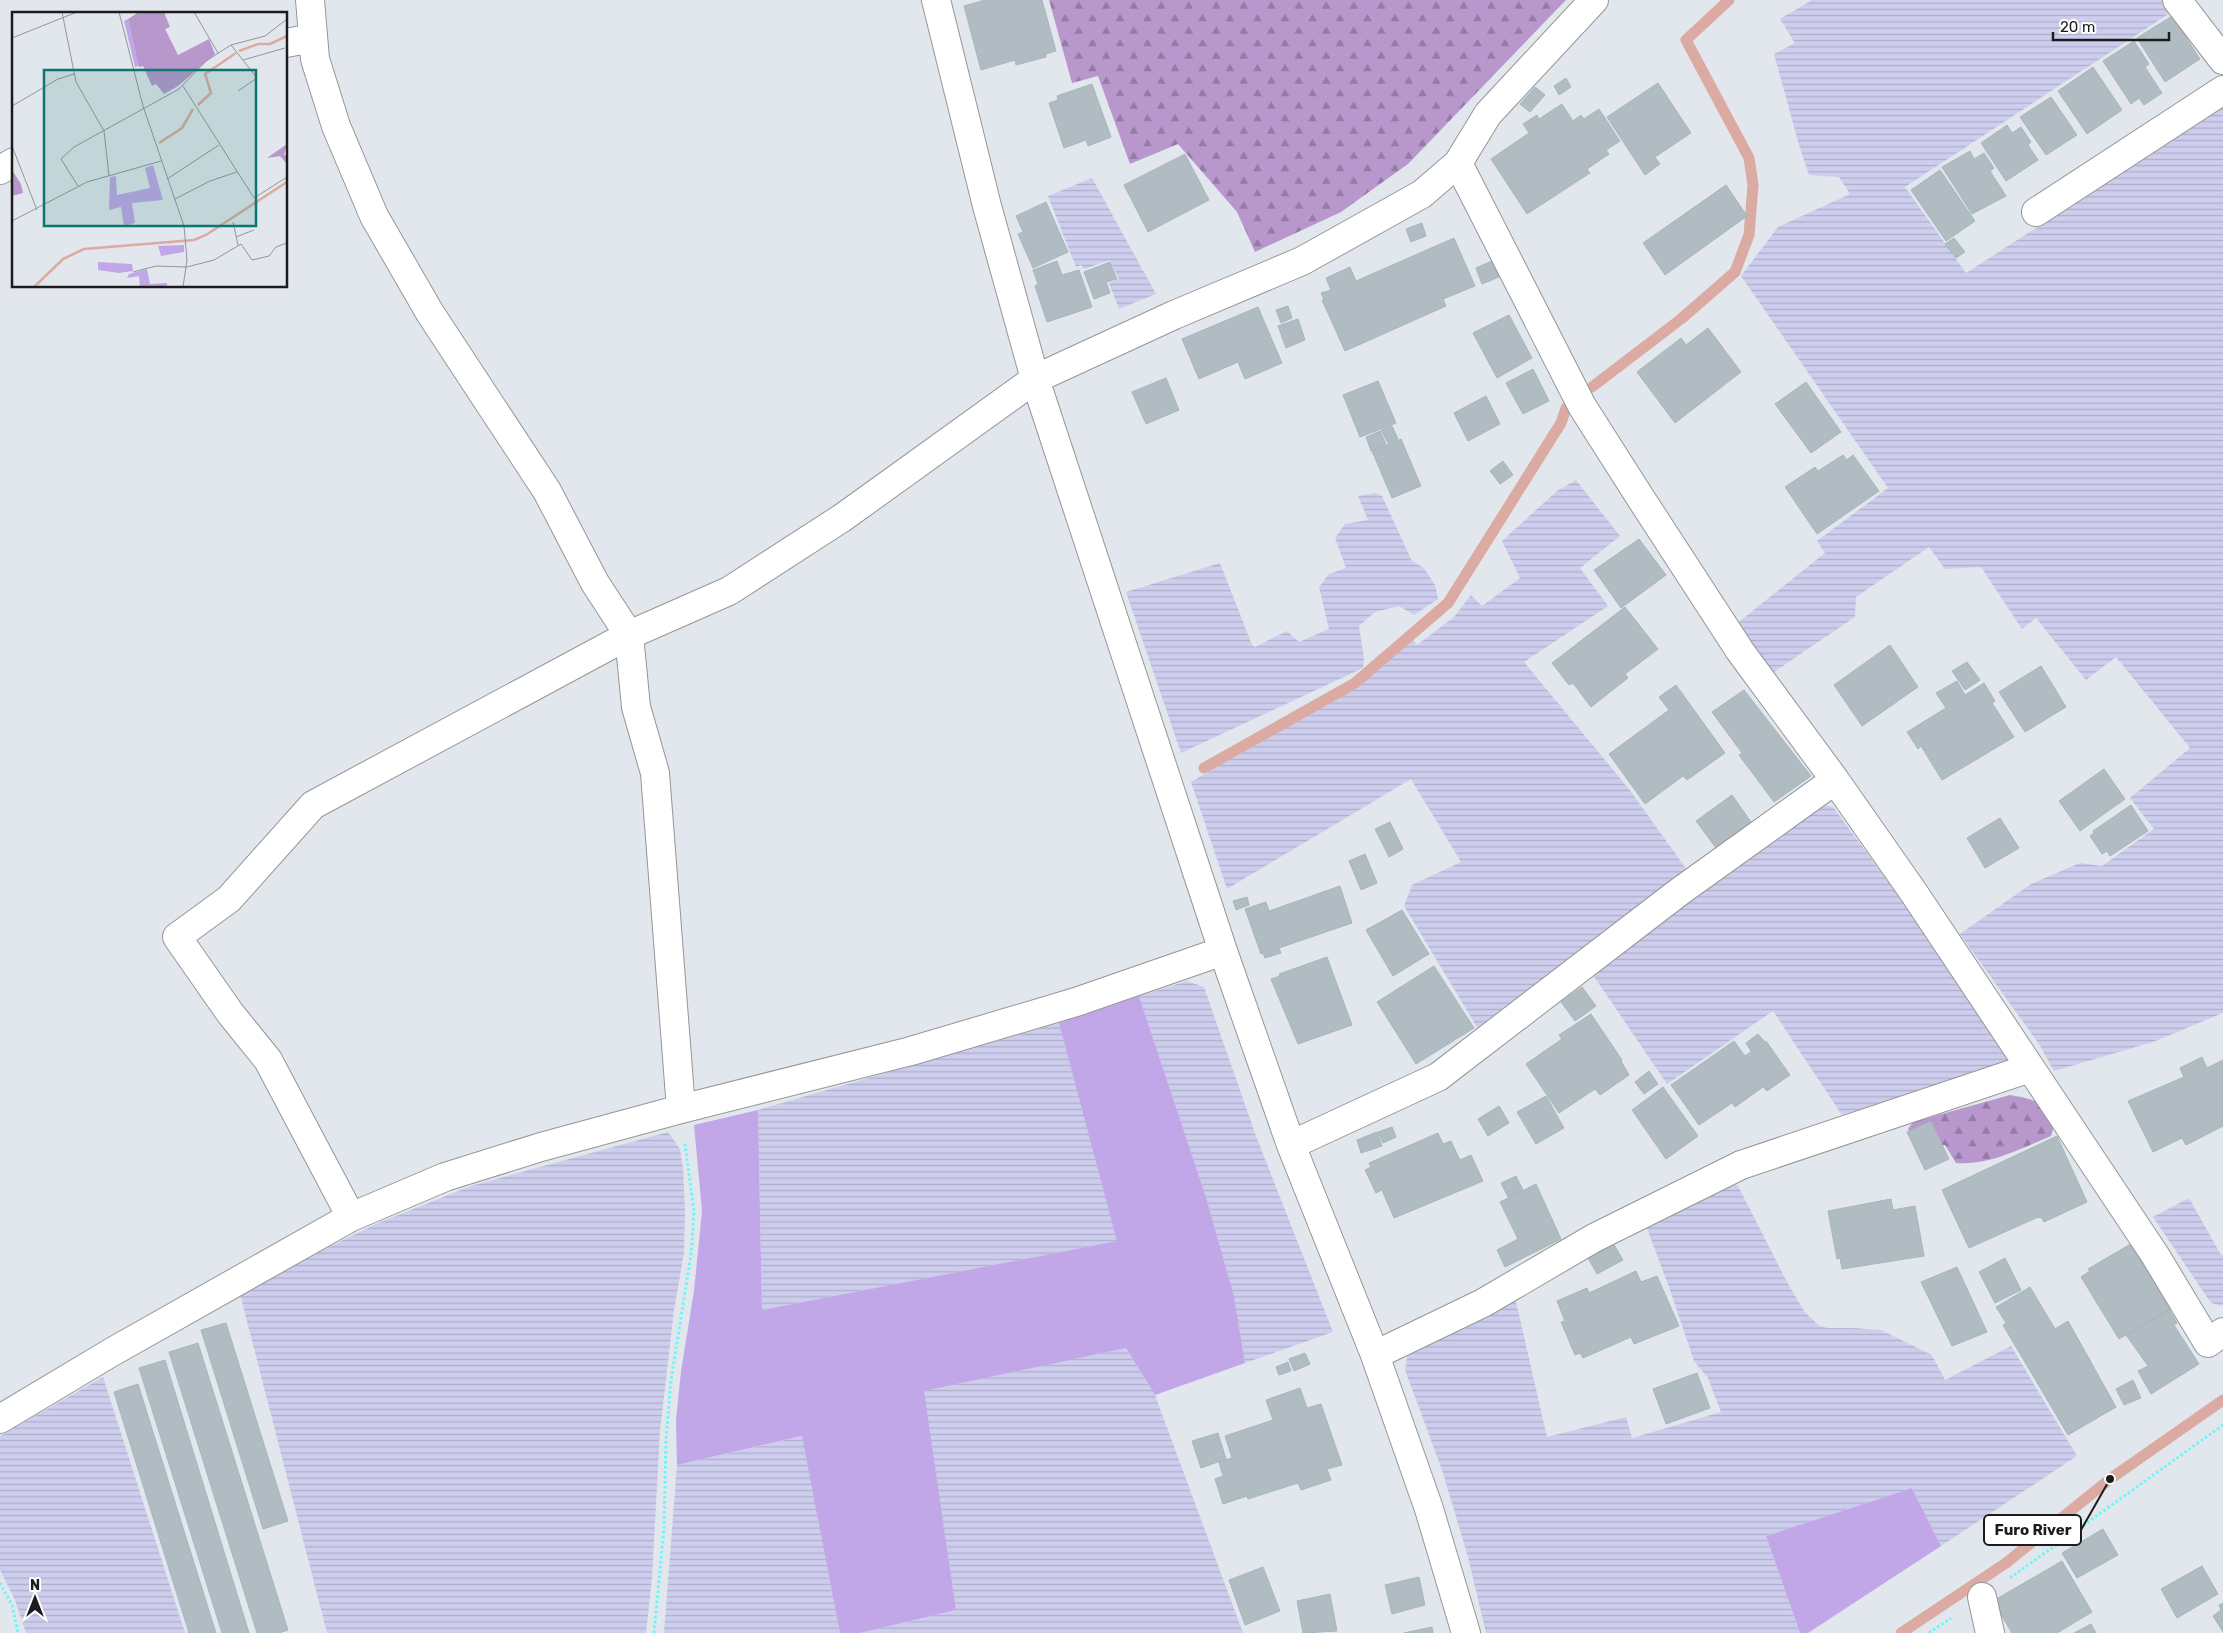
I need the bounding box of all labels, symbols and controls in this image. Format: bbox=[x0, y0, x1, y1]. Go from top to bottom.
scale bar bbox=[2053, 10, 2169, 42]
inset map bbox=[12, 12, 288, 288]
text: 20 m bbox=[2060, 18, 2095, 36]
callout: Furo River bbox=[1984, 1515, 2081, 1545]
text: Furo River bbox=[1995, 1521, 2072, 1539]
north arrow bbox=[10, 1573, 60, 1623]
text: N bbox=[30, 1577, 40, 1594]

